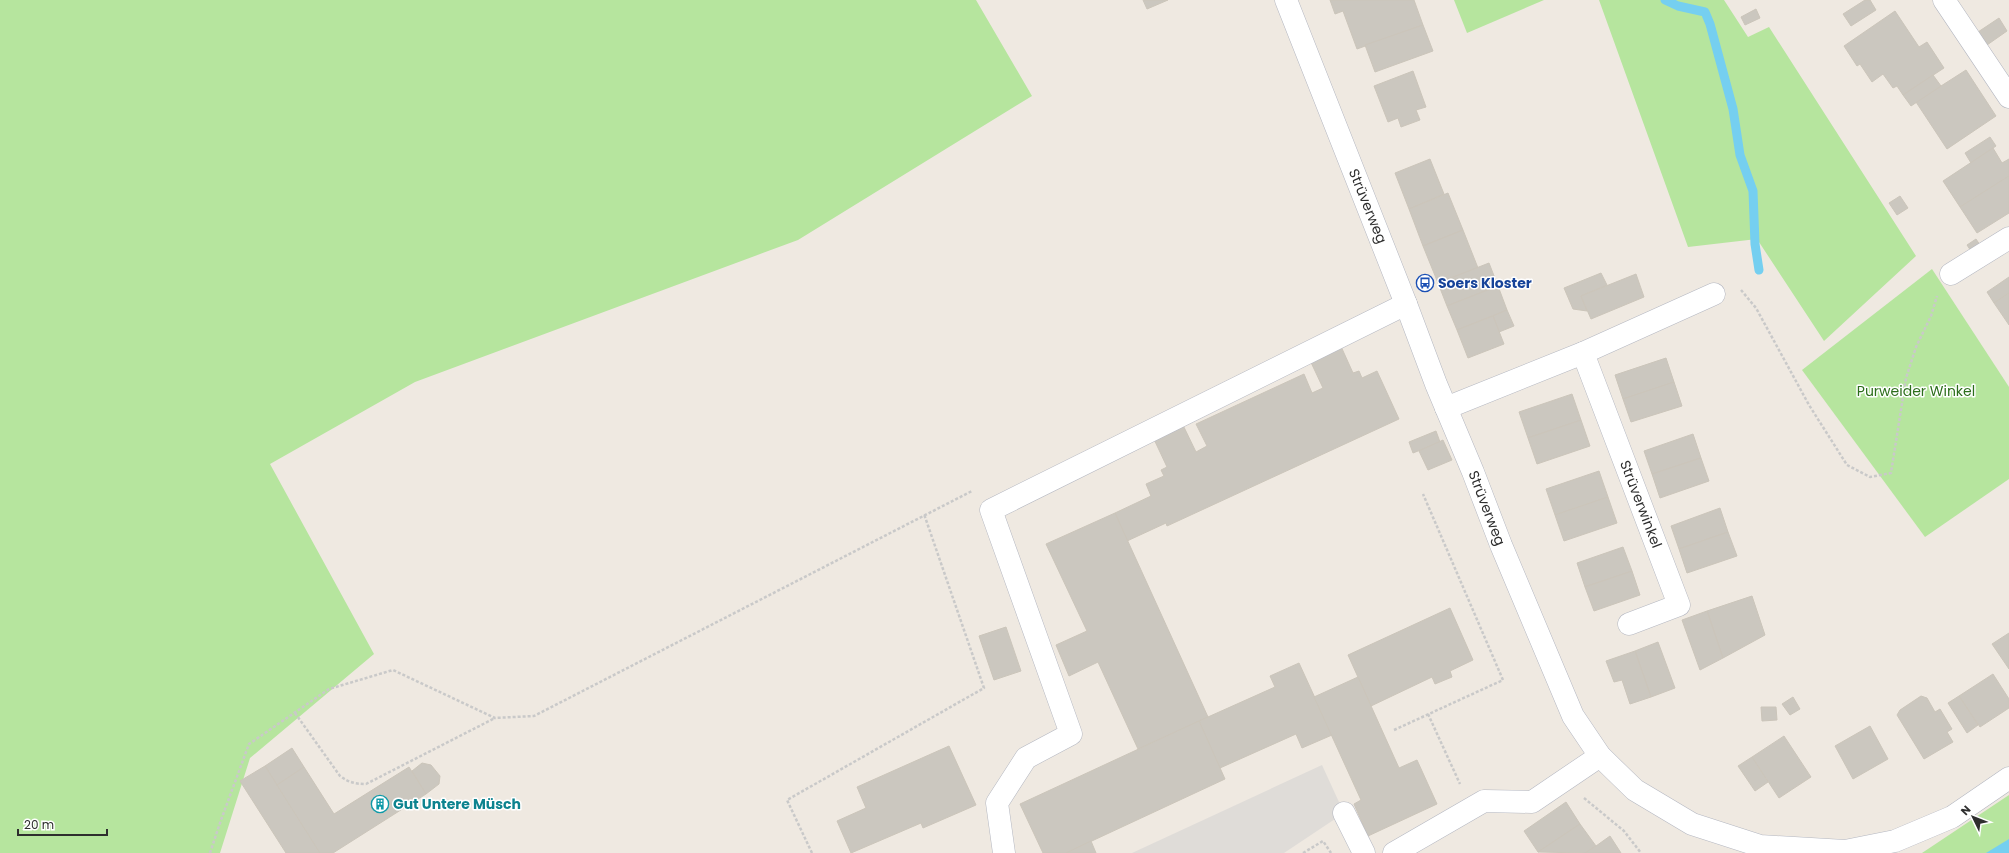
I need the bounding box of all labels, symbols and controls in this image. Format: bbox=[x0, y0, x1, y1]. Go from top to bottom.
street label: Strüverweg bbox=[1344, 166, 1392, 246]
bus stop icon: Soers Kloster bbox=[1415, 273, 1435, 293]
place label: Soers Kloster bbox=[1438, 273, 1532, 293]
park label: Purweider Winkel bbox=[1857, 381, 1975, 401]
street label: Strüverwinkel bbox=[1615, 457, 1667, 551]
street label: Strüverweg bbox=[1464, 468, 1510, 548]
building icon: Gut Untere Müsch bbox=[370, 794, 390, 814]
place label: Gut Untere Müsch bbox=[393, 794, 521, 814]
north arrow bbox=[1953, 797, 1993, 837]
text: N bbox=[1957, 802, 1974, 819]
scale bar bbox=[18, 811, 107, 837]
text: 20 m bbox=[24, 816, 54, 833]

